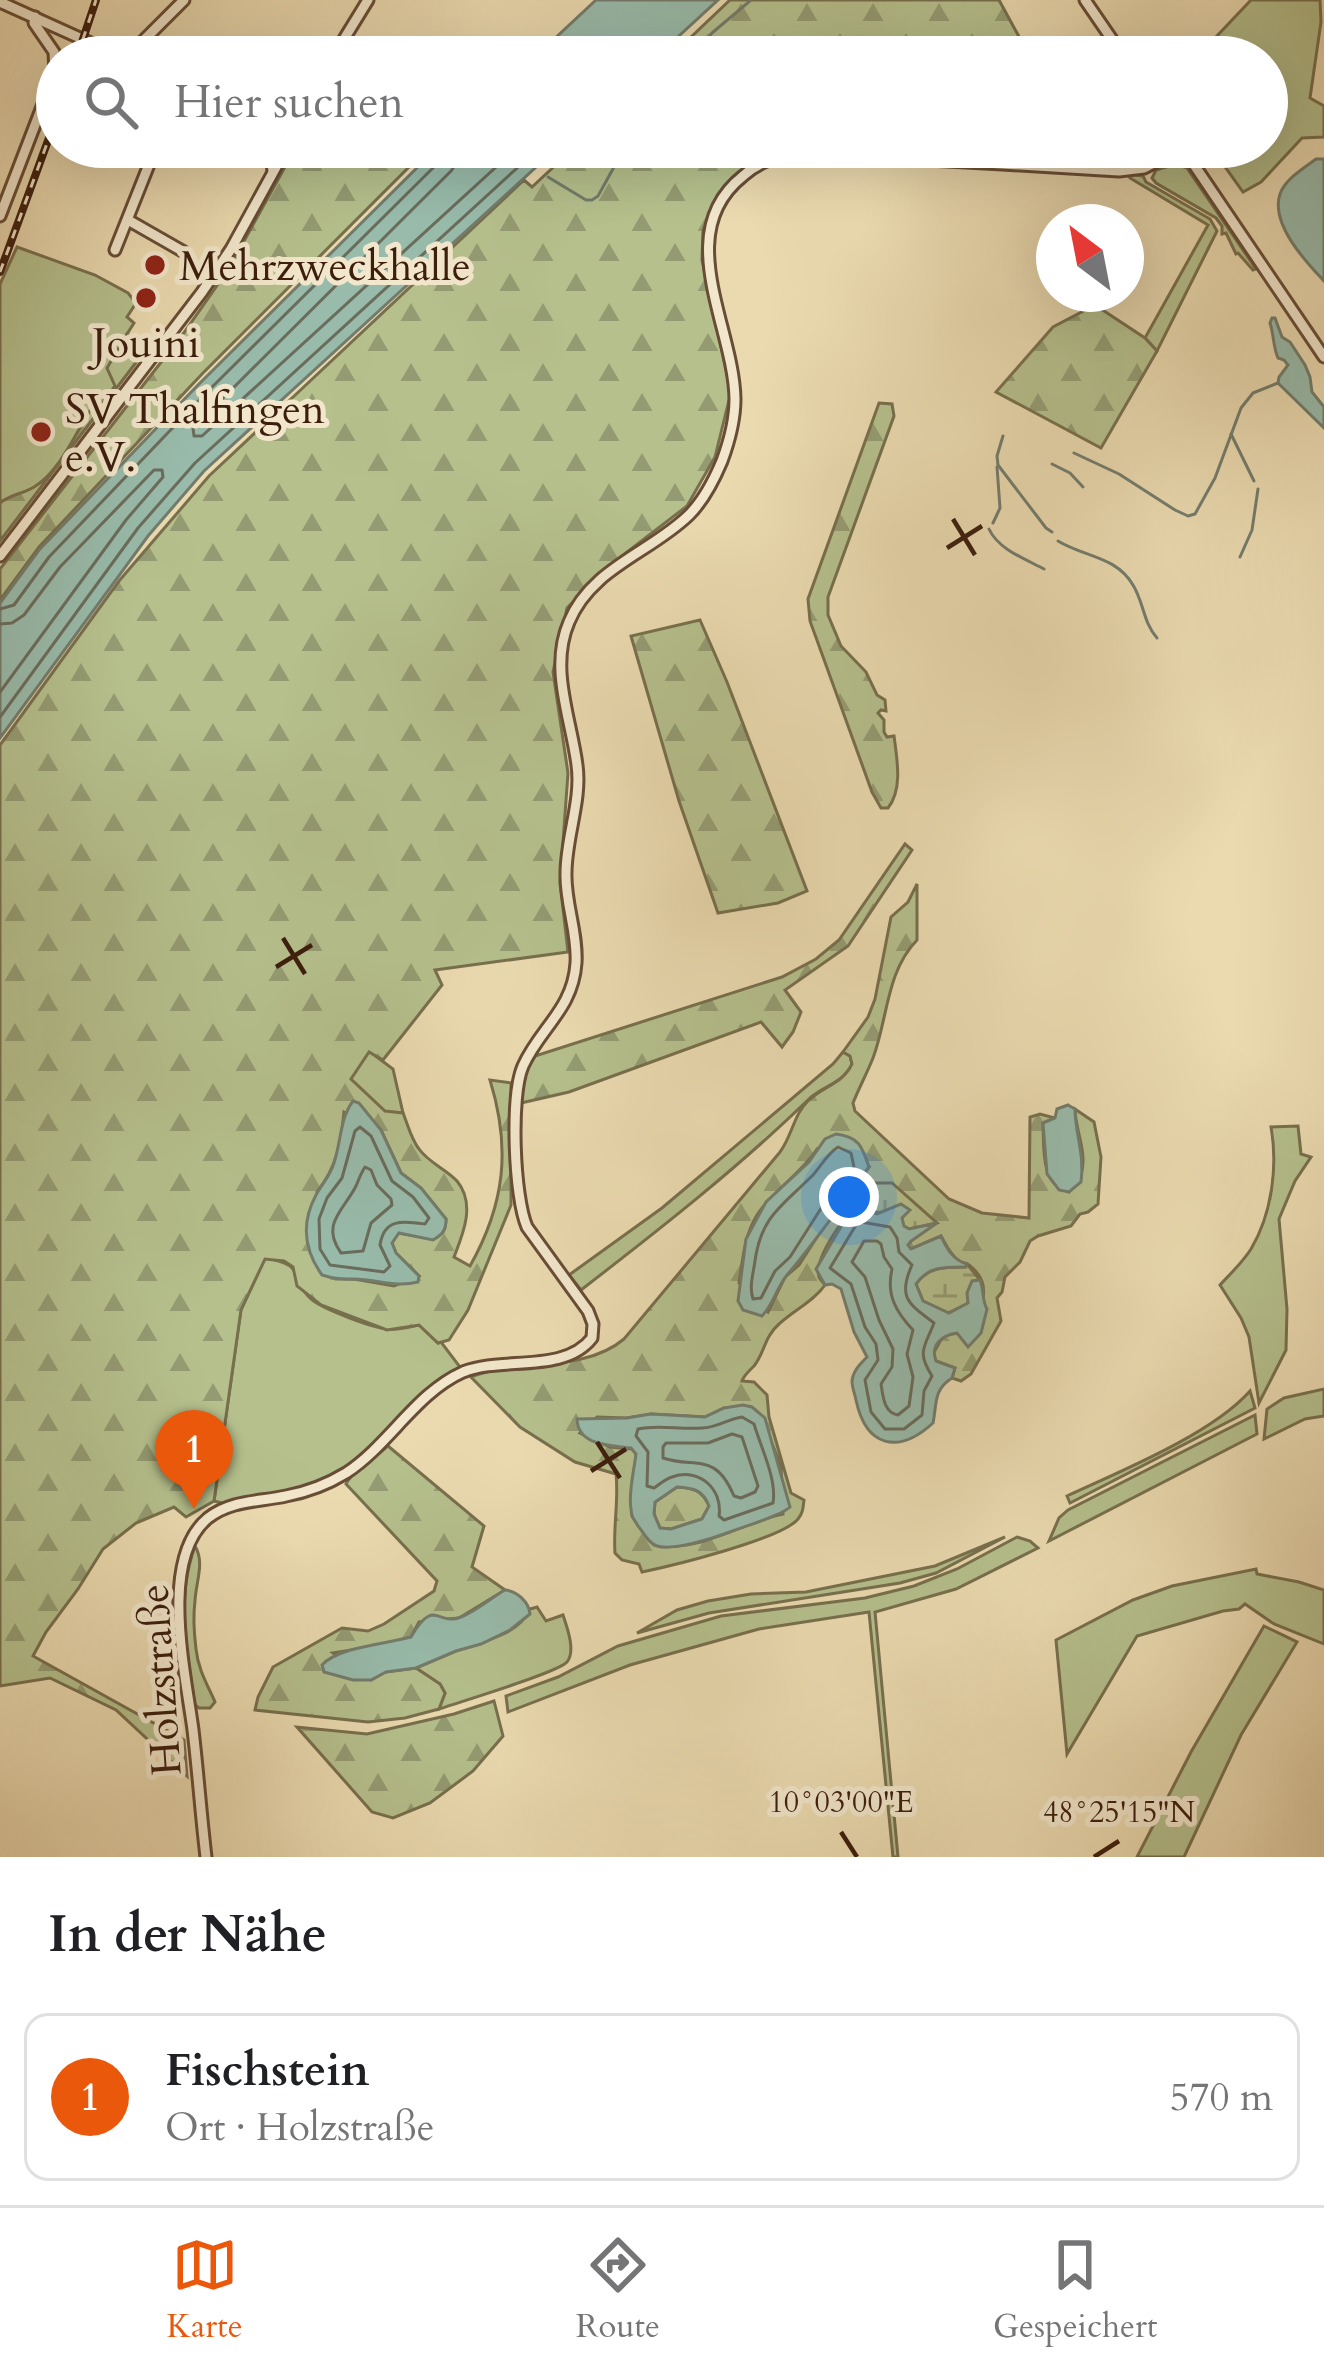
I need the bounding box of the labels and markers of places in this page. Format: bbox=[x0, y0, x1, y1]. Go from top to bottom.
place label: Mehrzweckhalle bbox=[179, 238, 471, 295]
marker: Mehrzweckhalle bbox=[142, 252, 168, 278]
marker: Jouini bbox=[133, 285, 159, 311]
place label: Jouini bbox=[86, 315, 200, 372]
place label: SV Thalfingen e.V. bbox=[65, 381, 325, 486]
marker: SV Thalfingen e.V. bbox=[28, 419, 54, 445]
pin: 1 bbox=[155, 1410, 233, 1509]

